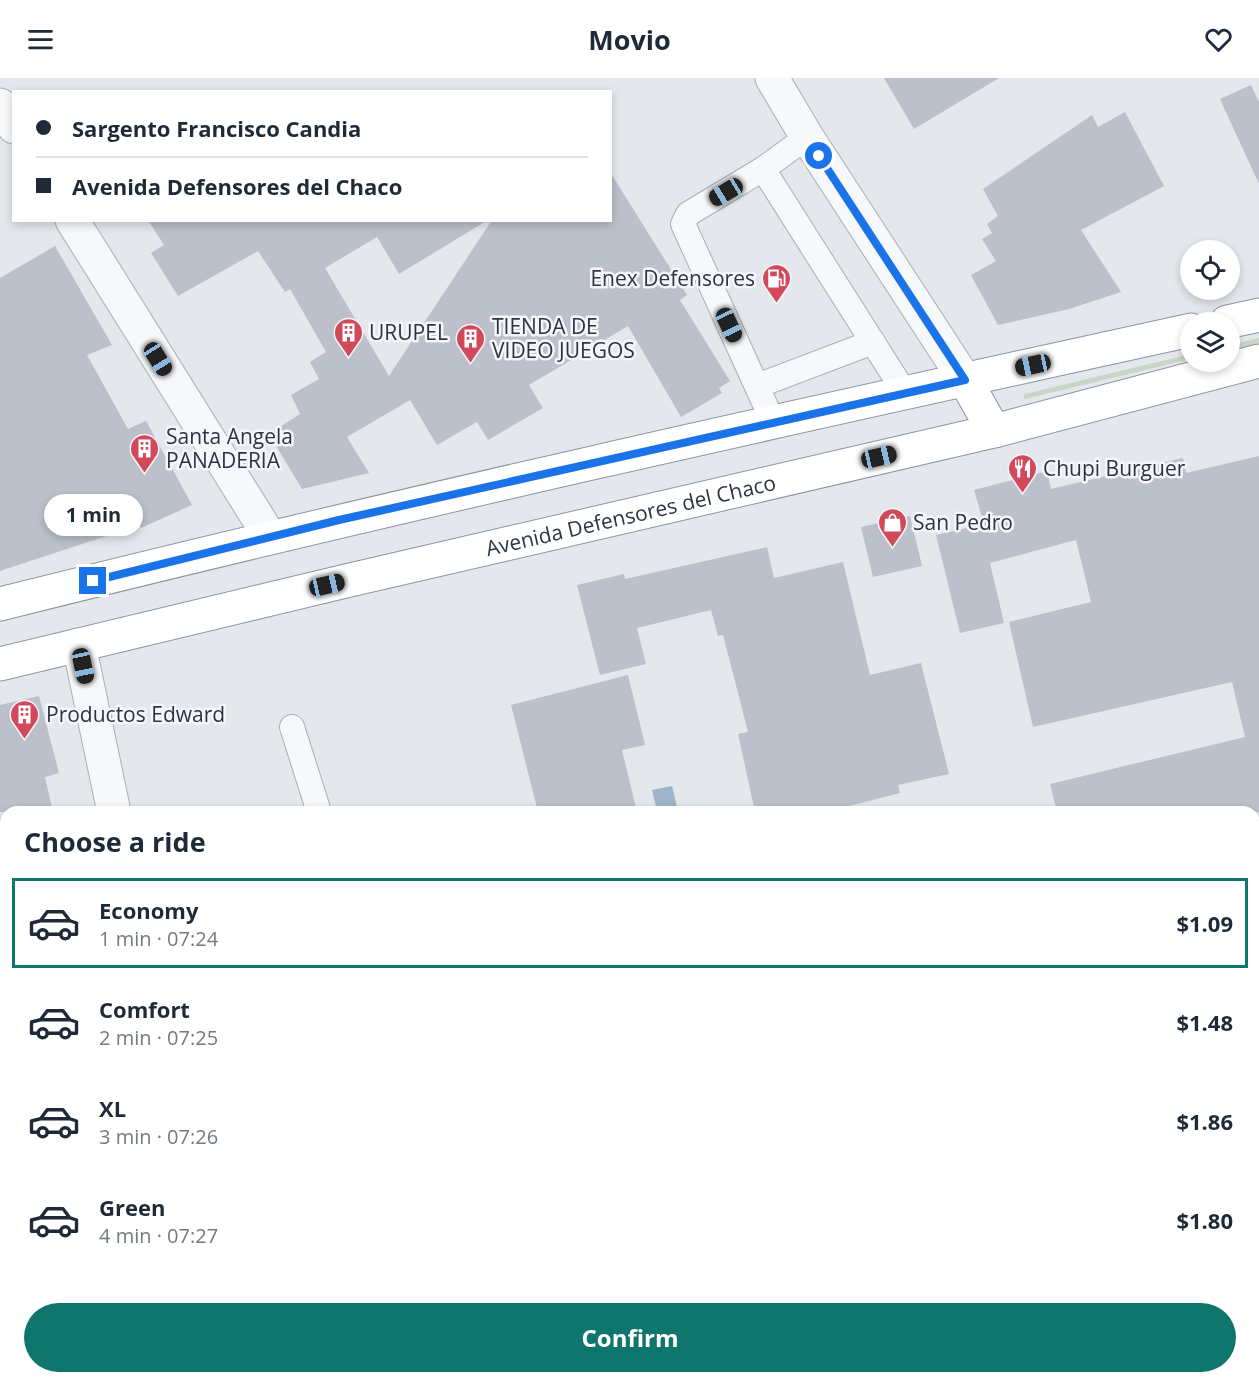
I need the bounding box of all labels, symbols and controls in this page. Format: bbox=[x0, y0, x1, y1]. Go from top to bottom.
text: Movio bbox=[588, 21, 671, 58]
icon: menu bbox=[24, 23, 57, 56]
icon: heart bbox=[1202, 23, 1235, 56]
text: Sargento Francisco Candia bbox=[72, 113, 361, 143]
route start bbox=[805, 142, 832, 169]
text: Avenida Defensores del Chaco bbox=[72, 171, 402, 201]
car bbox=[706, 175, 746, 209]
map controls bbox=[1180, 240, 1240, 372]
button: locate bbox=[1180, 240, 1240, 300]
fuel station icon: Enex Defensores bbox=[760, 262, 792, 304]
place label: Enex Defensores bbox=[590, 264, 755, 292]
car bbox=[713, 305, 745, 345]
place label: TIENDA DE VIDEO JUEGOS bbox=[492, 312, 635, 364]
button: layers bbox=[1180, 312, 1240, 372]
building icon: URUPEL bbox=[332, 316, 364, 358]
place label: URUPEL bbox=[369, 318, 448, 346]
building icon: TIENDA DE VIDEO JUEGOS bbox=[455, 322, 487, 364]
car bbox=[141, 339, 175, 379]
car bbox=[1014, 352, 1052, 378]
place label: Santa Angela PANADERIA bbox=[166, 422, 293, 474]
building icon: Santa Angela PANADERIA bbox=[129, 432, 161, 474]
car bbox=[859, 444, 899, 470]
restaurant icon: Chupi Burguer bbox=[1006, 452, 1038, 494]
place label: Chupi Burguer bbox=[1043, 454, 1186, 482]
street label: Avenida Defensores del Chaco bbox=[483, 468, 779, 562]
callout: 1 min bbox=[44, 494, 142, 536]
text: 1 min bbox=[66, 501, 121, 528]
shop icon: San Pedro bbox=[876, 506, 908, 548]
place label: San Pedro bbox=[913, 508, 1013, 536]
route end bbox=[79, 567, 106, 594]
car bbox=[307, 572, 347, 598]
car bbox=[70, 647, 96, 685]
building icon: Productos Edward bbox=[9, 698, 41, 740]
place label: Productos Edward bbox=[46, 700, 225, 728]
text: Choose a ride bbox=[24, 823, 206, 860]
text: Economy bbox=[99, 895, 198, 925]
icon: car bbox=[27, 896, 81, 950]
text: $1.09 bbox=[1176, 908, 1233, 938]
text: 1 min · 07:24 bbox=[99, 925, 218, 952]
text: Comfort bbox=[99, 994, 190, 1024]
icon: car bbox=[27, 995, 81, 1049]
text: $1.48 bbox=[1176, 1007, 1233, 1037]
text: 2 min · 07:25 bbox=[99, 1024, 218, 1051]
text: XL bbox=[99, 1093, 126, 1123]
icon: car bbox=[27, 1094, 81, 1148]
text: $1.86 bbox=[1176, 1106, 1233, 1136]
text: 3 min · 07:26 bbox=[99, 1123, 218, 1150]
text: Green bbox=[99, 1192, 165, 1222]
icon: car bbox=[27, 1193, 81, 1247]
text: $1.80 bbox=[1176, 1205, 1233, 1235]
text: 4 min · 07:27 bbox=[99, 1222, 218, 1249]
button: Confirm bbox=[24, 1303, 1236, 1372]

